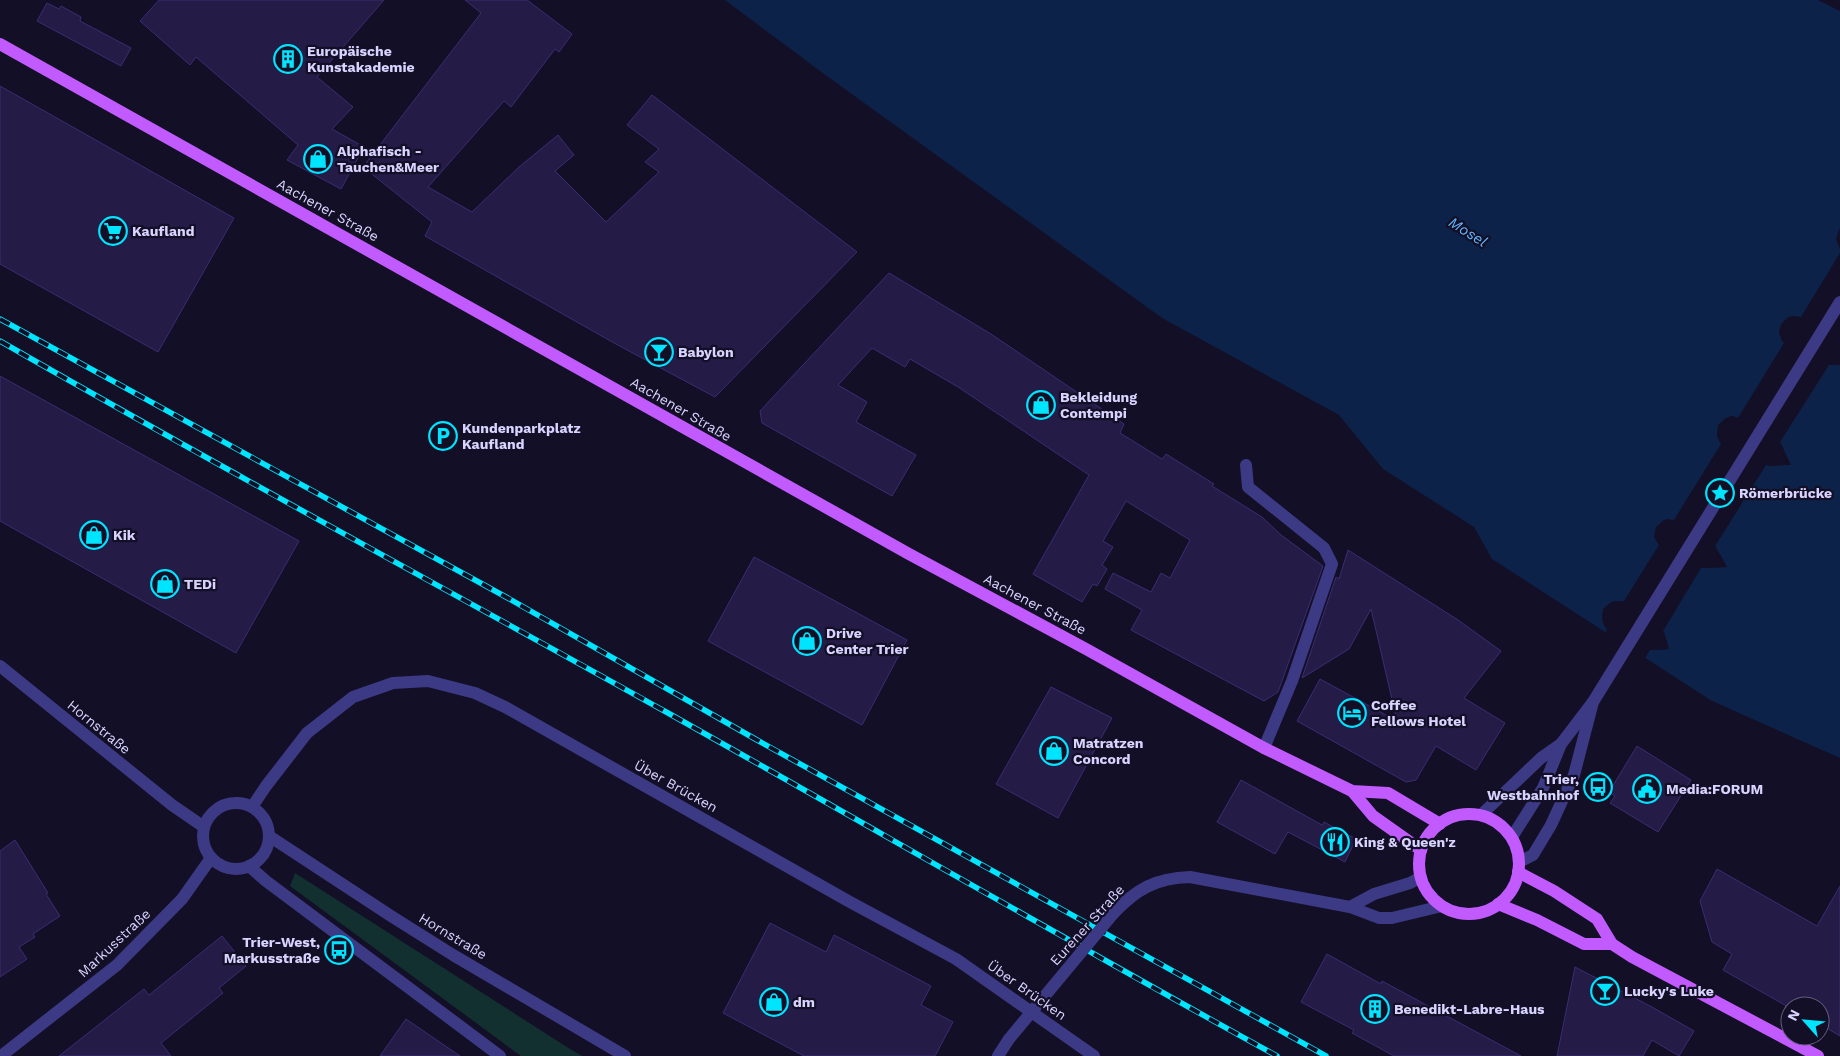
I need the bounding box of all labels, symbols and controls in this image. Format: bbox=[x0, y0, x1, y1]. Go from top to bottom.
place label: Europäische Kunstakademie bbox=[307, 43, 415, 75]
building icon: Europäische Kunstakademie bbox=[273, 44, 303, 74]
place label: Alphafisch - Tauchen&Meer bbox=[337, 143, 439, 175]
shop icon: Alphafisch - Tauchen&Meer bbox=[303, 144, 333, 174]
street label: Aachener Straße bbox=[274, 175, 382, 245]
water label: Mosel bbox=[1445, 213, 1491, 251]
supermarket icon: Kaufland bbox=[98, 216, 128, 246]
place label: Kaufland bbox=[132, 223, 194, 239]
bar icon: Babylon bbox=[644, 337, 674, 367]
place label: Babylon bbox=[678, 344, 734, 360]
street label: Aachener Straße bbox=[628, 374, 734, 444]
place label: Bekleidung Contempi bbox=[1060, 389, 1137, 421]
shop icon: Bekleidung Contempi bbox=[1026, 390, 1056, 420]
place label: Kundenparkplatz Kaufland bbox=[462, 420, 581, 452]
parking icon: Kundenparkplatz Kaufland bbox=[428, 421, 458, 451]
place icon: Römerbrücke bbox=[1705, 478, 1735, 508]
place label: Römerbrücke bbox=[1739, 485, 1832, 501]
shop icon: Kik bbox=[79, 520, 109, 550]
place label: Kik bbox=[113, 527, 136, 543]
shop icon: TEDi bbox=[150, 569, 180, 599]
street label: Aachener Straße bbox=[981, 570, 1089, 638]
place label: TEDi bbox=[184, 576, 216, 592]
place label: Drive Center Trier bbox=[826, 625, 909, 657]
shop icon: Drive Center Trier bbox=[792, 626, 822, 656]
street label: Hornstraße bbox=[64, 697, 134, 757]
place label: Coffee Fellows Hotel bbox=[1371, 697, 1466, 729]
hotel icon: Coffee Fellows Hotel bbox=[1337, 698, 1367, 728]
place label: Matratzen Concord bbox=[1073, 735, 1144, 767]
shop icon: Matratzen Concord bbox=[1039, 736, 1069, 766]
street label: Über Brücken bbox=[632, 757, 720, 815]
place label: Trier, Westbahnhof bbox=[1487, 771, 1579, 803]
bus stop icon: Trier, Westbahnhof bbox=[1583, 772, 1613, 802]
public building icon: Media:FORUM bbox=[1632, 774, 1662, 804]
place label: Media:FORUM bbox=[1666, 781, 1763, 797]
restaurant icon: King & Queen'z bbox=[1320, 827, 1350, 857]
place label: King & Queen'z bbox=[1354, 834, 1456, 850]
street label: Eurener Straße bbox=[1047, 881, 1127, 969]
street label: Markusstraße bbox=[75, 905, 153, 981]
street label: Hornstraße bbox=[416, 909, 490, 963]
place label: Trier-West, Markusstraße bbox=[224, 934, 320, 966]
bus stop icon: Trier-West, Markusstraße bbox=[324, 935, 354, 965]
street label: Über Brücken bbox=[984, 957, 1070, 1023]
bar icon: Lucky's Luke bbox=[1590, 976, 1620, 1006]
place label: Lucky's Luke bbox=[1624, 983, 1714, 999]
shop icon: dm bbox=[759, 987, 789, 1017]
place label: dm bbox=[793, 994, 815, 1010]
building icon: Benedikt-Labre-Haus bbox=[1360, 994, 1390, 1024]
north arrow bbox=[1780, 996, 1830, 1046]
place label: Benedikt-Labre-Haus bbox=[1394, 1001, 1545, 1017]
text: N bbox=[1784, 1007, 1803, 1023]

